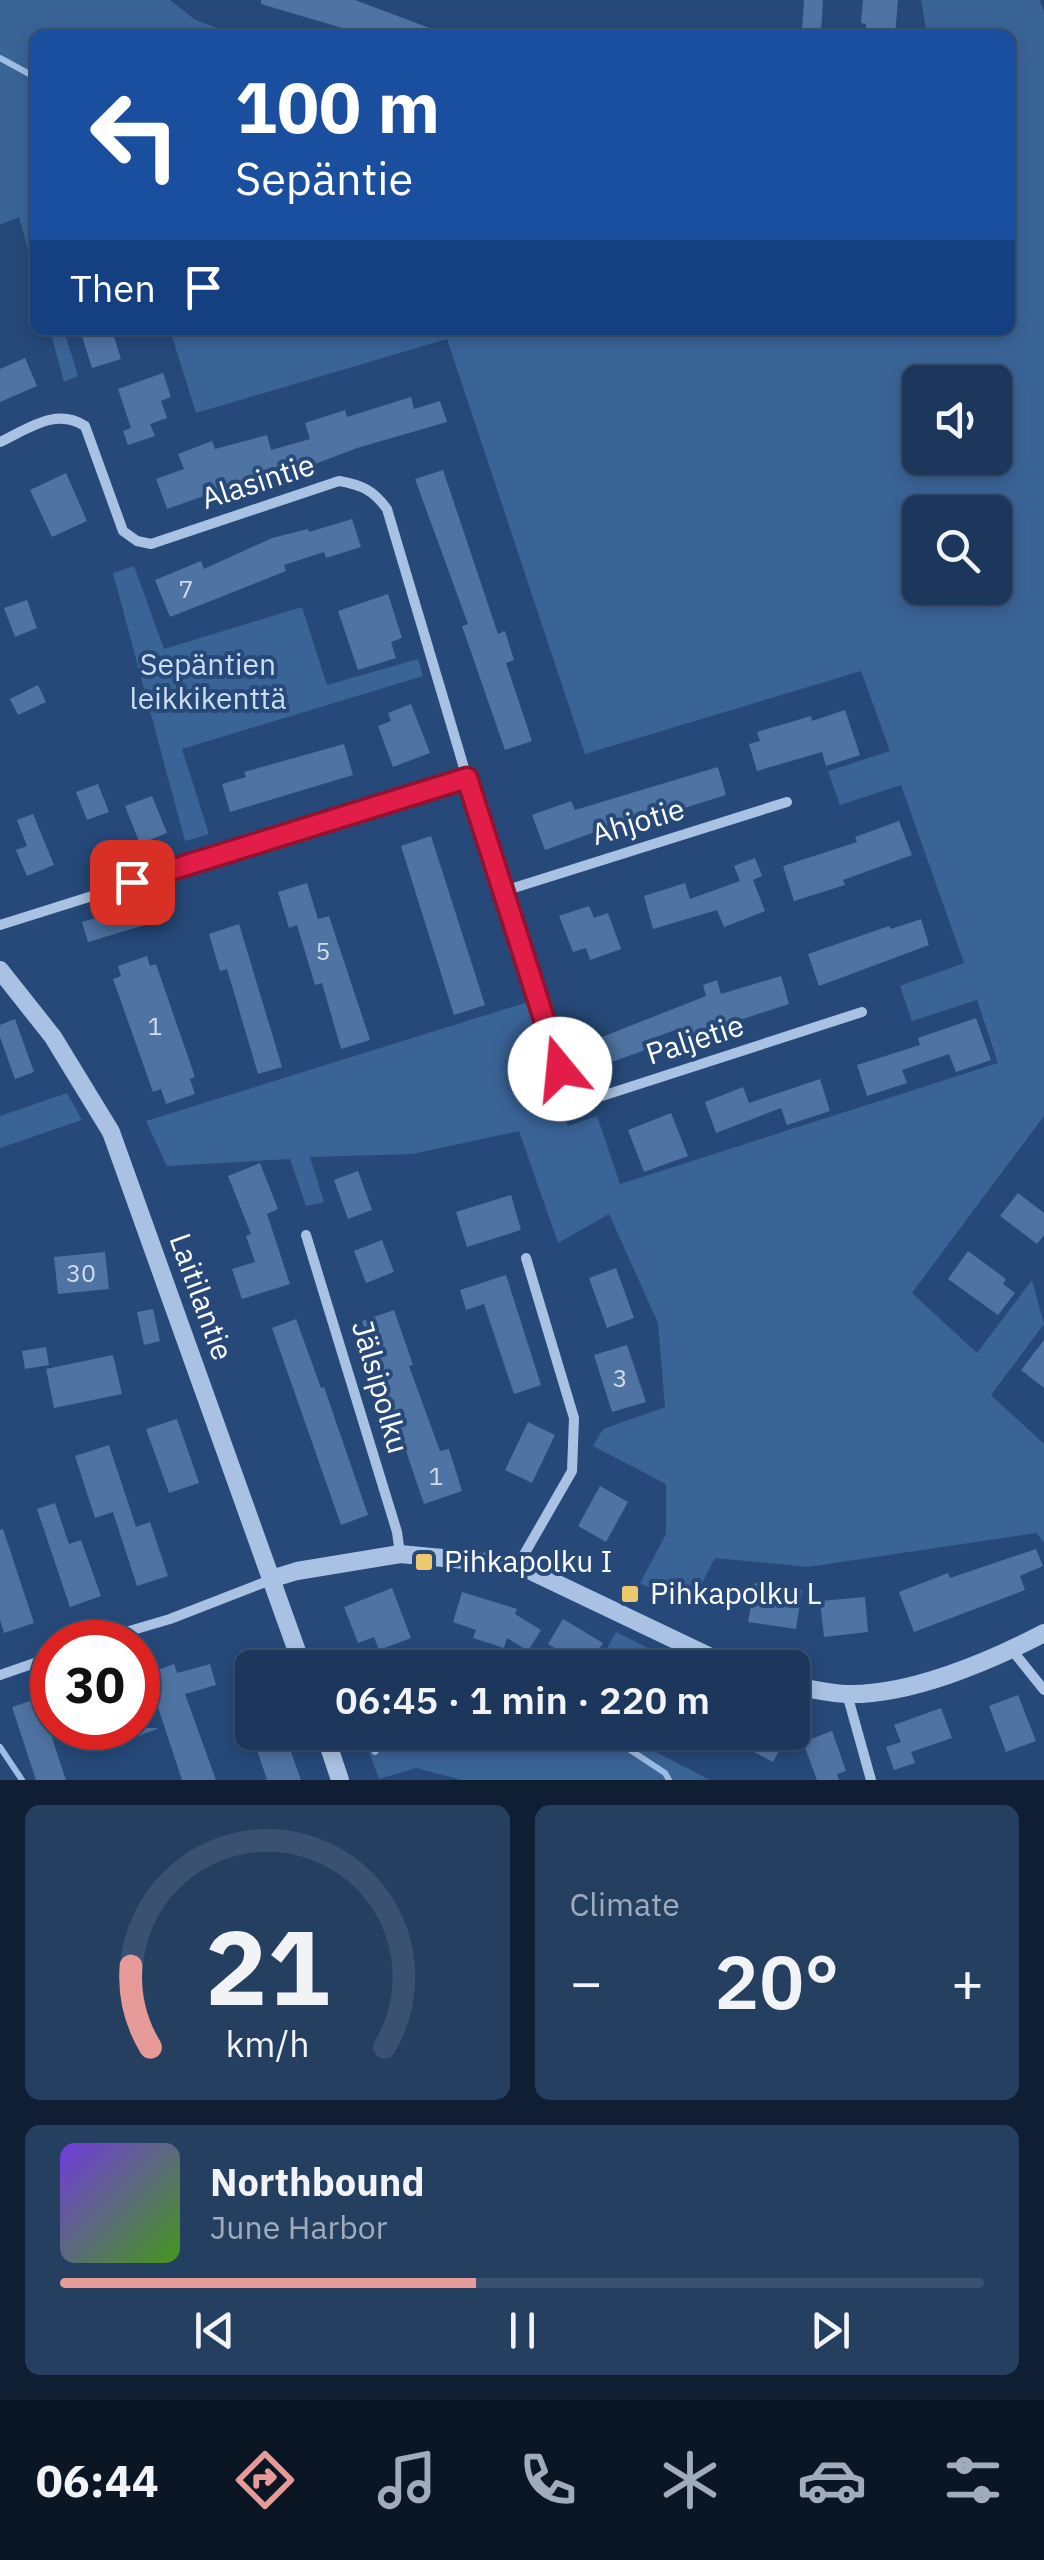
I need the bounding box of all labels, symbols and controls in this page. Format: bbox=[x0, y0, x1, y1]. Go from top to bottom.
text: 100 m bbox=[235, 61, 440, 152]
icon: left bbox=[70, 70, 200, 200]
text: Sepäntie bbox=[235, 149, 413, 207]
icon: arrive bbox=[176, 260, 231, 315]
text: Then bbox=[70, 263, 156, 312]
map controls bbox=[902, 365, 1012, 605]
button: sound bbox=[902, 365, 1012, 475]
street label: Alasintie bbox=[196, 444, 319, 517]
button: search bbox=[902, 495, 1012, 605]
house number: 7 bbox=[178, 572, 194, 605]
park label: Sepäntien leikkikenttä bbox=[130, 644, 286, 717]
street label: Ahjotie bbox=[586, 788, 689, 853]
pin bbox=[90, 840, 175, 925]
icon: arrive bbox=[105, 855, 160, 910]
house number: 5 bbox=[315, 934, 331, 967]
street label: Paljetie bbox=[641, 1004, 748, 1073]
house number: 1 bbox=[147, 1009, 163, 1042]
position arrow bbox=[508, 1017, 612, 1121]
street label: Laitilantie bbox=[161, 1228, 243, 1365]
house number: 30 bbox=[66, 1256, 96, 1289]
street label: Jälsipolku bbox=[344, 1316, 419, 1458]
house number: 3 bbox=[612, 1361, 628, 1394]
house number: 1 bbox=[428, 1459, 444, 1492]
place label: Pihkapolku I bbox=[444, 1541, 612, 1580]
marker: Pihkapolku I bbox=[413, 1551, 435, 1573]
place label: Pihkapolku L bbox=[650, 1573, 821, 1612]
marker: Pihkapolku L bbox=[619, 1583, 641, 1605]
speed limit sign: 30 bbox=[30, 1620, 160, 1750]
text: 06:45 · 1 min · 220 m bbox=[335, 1675, 710, 1724]
text: Climate bbox=[570, 1883, 680, 1925]
text: 21 bbox=[205, 1898, 330, 2034]
text: 20° bbox=[714, 1932, 839, 2030]
text: − bbox=[570, 1946, 603, 2017]
text: + bbox=[951, 1946, 984, 2017]
text: km/h bbox=[225, 2020, 309, 2067]
text: Northbound bbox=[210, 2157, 425, 2206]
text: June Harbor bbox=[210, 2206, 387, 2248]
icon: previous bbox=[187, 2303, 242, 2358]
icon: pause bbox=[495, 2303, 550, 2358]
icon: next bbox=[803, 2303, 858, 2358]
icon: directions bbox=[230, 2445, 300, 2515]
icon: music bbox=[372, 2445, 442, 2515]
icon: phone bbox=[513, 2445, 583, 2515]
icon: climate bbox=[655, 2445, 725, 2515]
icon: car bbox=[797, 2445, 867, 2515]
icon: filters bbox=[938, 2445, 1008, 2515]
text: 06:44 bbox=[36, 2451, 159, 2509]

